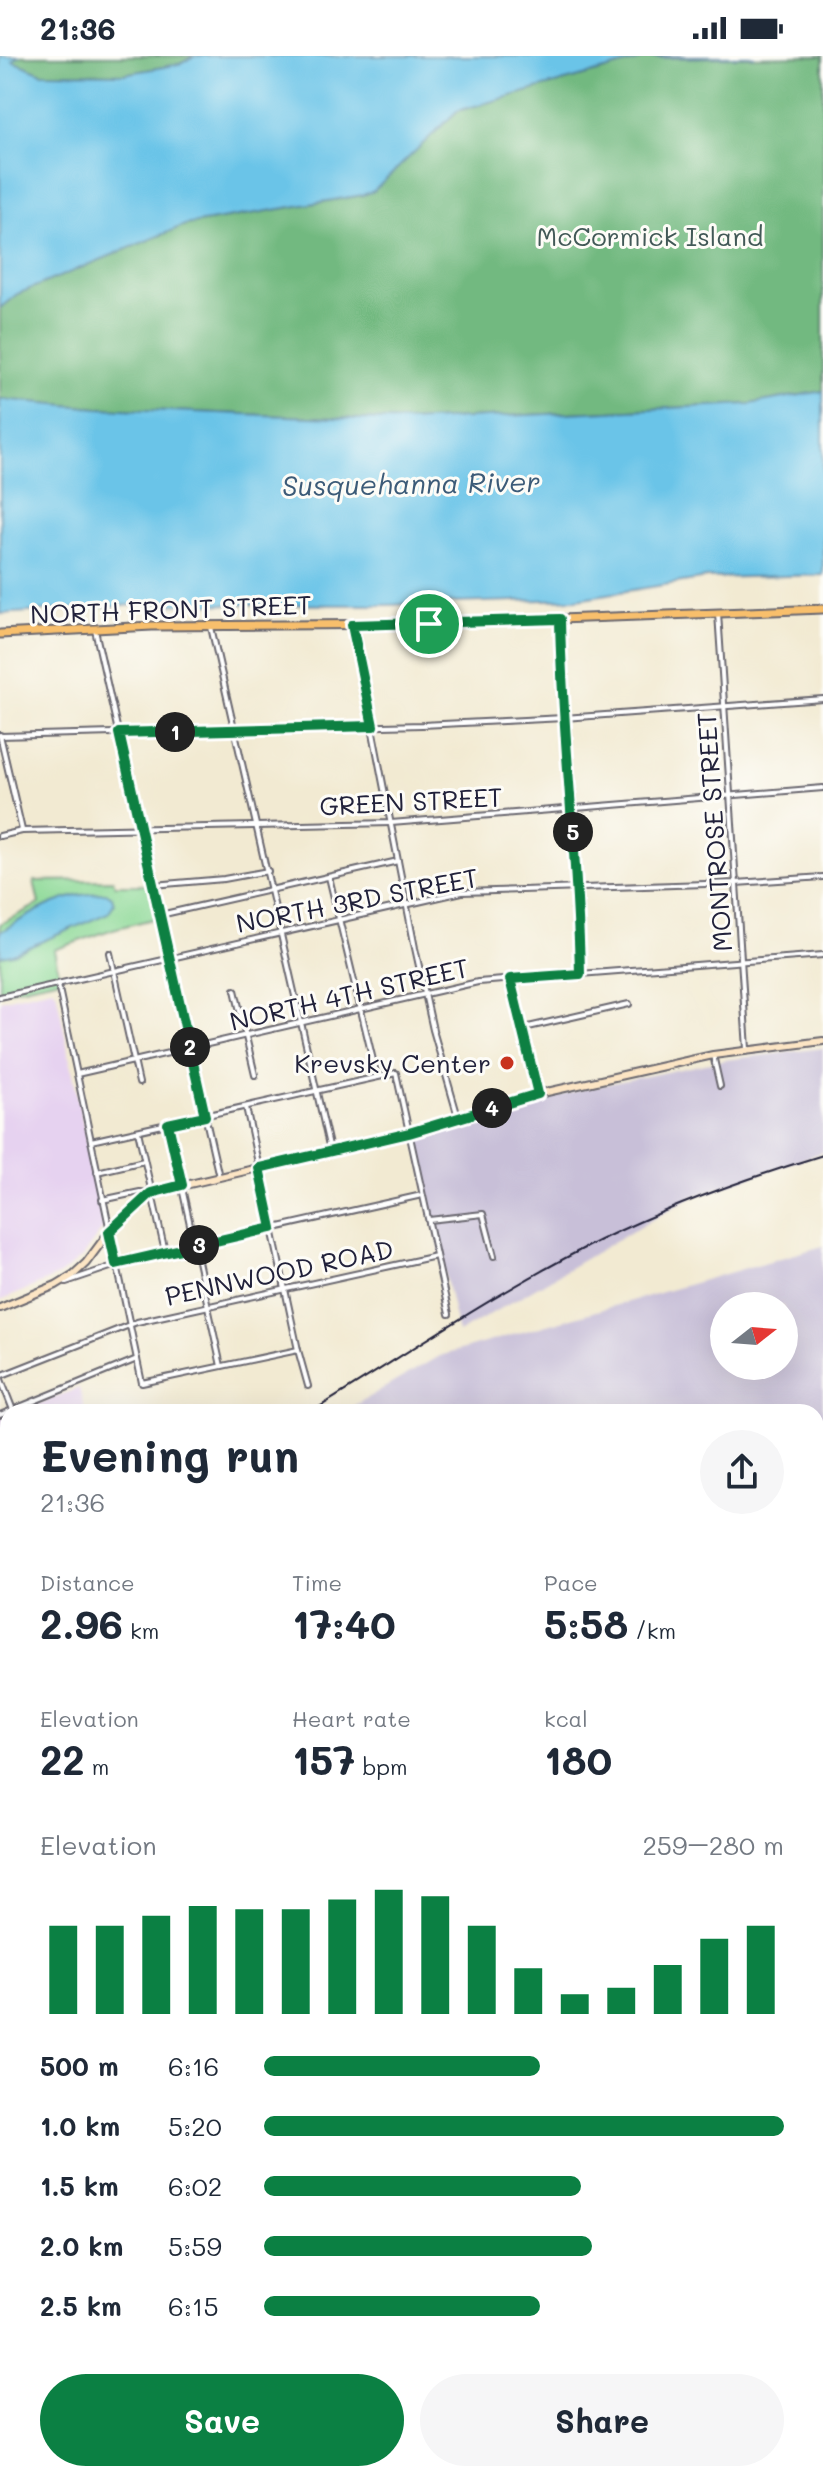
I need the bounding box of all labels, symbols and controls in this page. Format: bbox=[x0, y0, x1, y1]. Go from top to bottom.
text: 21:36 bbox=[40, 8, 116, 48]
park label: McCormick Island bbox=[537, 219, 763, 253]
water label: Susquehanna River bbox=[281, 463, 541, 503]
street label: NORTH FRONT STREET bbox=[30, 587, 312, 631]
pin bbox=[395, 590, 463, 658]
icon: arrive bbox=[407, 602, 451, 646]
street label: MONTROSE STREET bbox=[689, 711, 739, 953]
pin: 1 bbox=[155, 712, 195, 752]
text: 1 bbox=[170, 717, 180, 746]
street label: GREEN STREET bbox=[319, 779, 503, 823]
pin: 5 bbox=[553, 812, 593, 852]
text: 5 bbox=[567, 817, 579, 846]
street label: NORTH 3RD STREET bbox=[233, 860, 481, 940]
street label: NORTH 4TH STREET bbox=[226, 950, 472, 1038]
pin: 2 bbox=[170, 1027, 210, 1067]
text: 2 bbox=[184, 1032, 196, 1061]
place label: Krevsky Center bbox=[294, 1046, 491, 1080]
marker: Krevsky Center bbox=[498, 1054, 516, 1072]
pin: 4 bbox=[472, 1088, 512, 1128]
text: 4 bbox=[485, 1093, 499, 1122]
pin: 3 bbox=[179, 1225, 219, 1265]
text: 3 bbox=[192, 1230, 206, 1259]
street label: PENNWOOD ROAD bbox=[162, 1231, 396, 1313]
north arrow bbox=[710, 1292, 798, 1380]
map controls bbox=[710, 1292, 798, 1380]
text: Evening run bbox=[40, 1426, 299, 1483]
button: share bbox=[700, 1430, 784, 1514]
text: 21:36 bbox=[40, 1485, 105, 1519]
text: Distance bbox=[40, 1568, 135, 1597]
text: Time bbox=[292, 1568, 342, 1597]
text: Pace bbox=[544, 1568, 598, 1597]
text: 2.96 bbox=[40, 1597, 123, 1649]
text: 17:40 bbox=[292, 1597, 396, 1649]
text: 5:58 bbox=[544, 1597, 628, 1649]
text: km bbox=[123, 1616, 159, 1645]
text: /km bbox=[628, 1616, 676, 1645]
text: Elevation bbox=[40, 1704, 139, 1733]
text: Heart rate bbox=[292, 1704, 411, 1733]
text: kcal bbox=[544, 1704, 588, 1733]
text: 22 bbox=[40, 1733, 85, 1785]
text: 157 bbox=[292, 1733, 355, 1785]
text: 180 bbox=[544, 1733, 612, 1785]
text: m bbox=[85, 1752, 109, 1781]
text: bpm bbox=[355, 1752, 408, 1781]
text: Elevation bbox=[40, 1828, 157, 1862]
text: 259–280 m bbox=[642, 1828, 784, 1862]
text: 500 m bbox=[40, 2049, 119, 2083]
text: 6:16 bbox=[168, 2049, 219, 2083]
text: 1.0 km bbox=[40, 2109, 120, 2143]
text: 5:20 bbox=[168, 2109, 222, 2143]
text: 1.5 km bbox=[40, 2169, 119, 2203]
text: 6:02 bbox=[168, 2169, 222, 2203]
text: 2.0 km bbox=[40, 2229, 123, 2263]
text: 5:59 bbox=[168, 2229, 222, 2263]
text: 2.5 km bbox=[40, 2289, 122, 2323]
text: 6:15 bbox=[168, 2289, 219, 2323]
button: Save bbox=[40, 2374, 404, 2466]
button: Share bbox=[420, 2374, 784, 2466]

